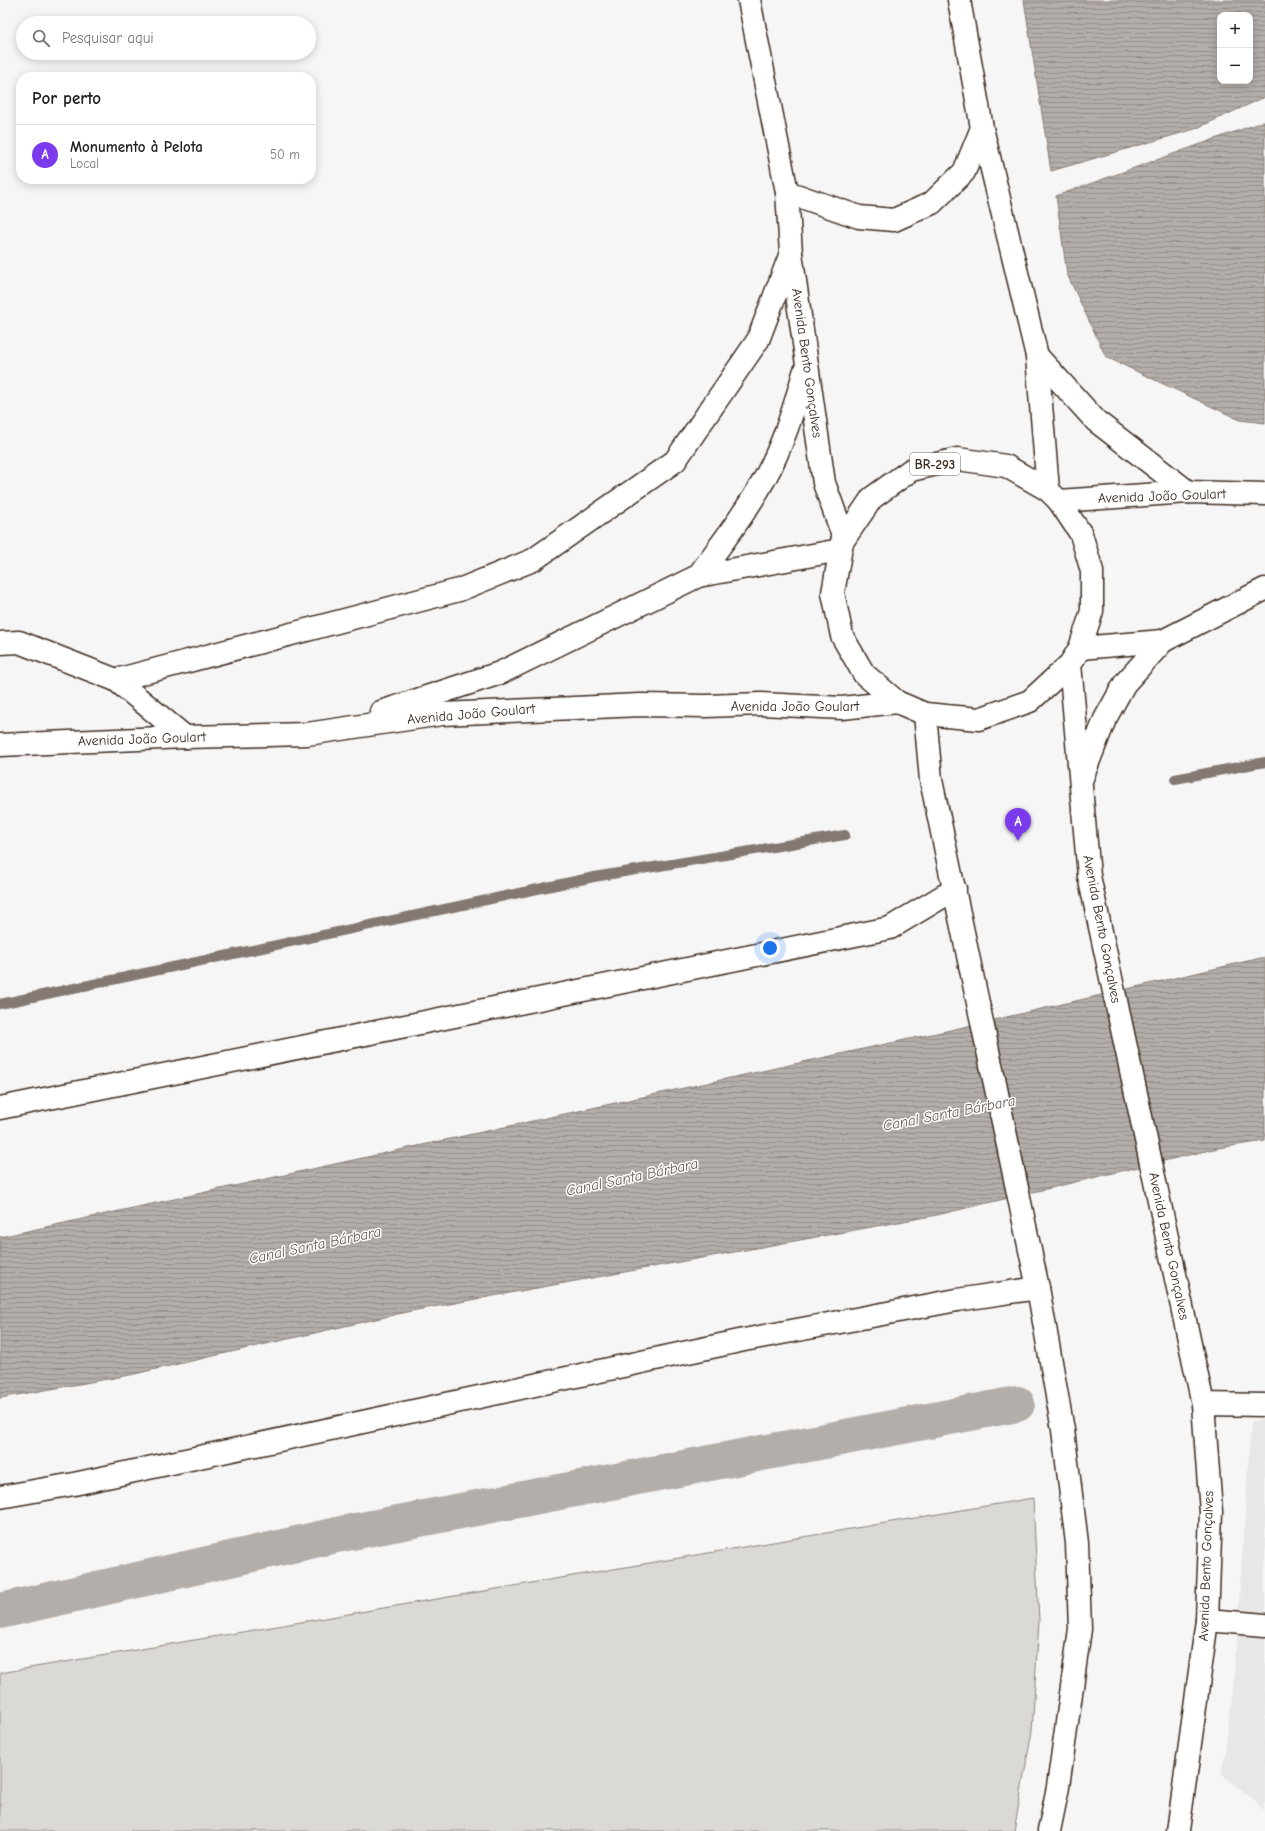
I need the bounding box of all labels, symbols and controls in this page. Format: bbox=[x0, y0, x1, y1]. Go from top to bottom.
map controls bbox=[1217, 12, 1253, 84]
button: + bbox=[1217, 12, 1253, 48]
search box bbox=[16, 16, 316, 60]
icon: search bbox=[30, 27, 52, 49]
text: Pesquisar aqui bbox=[62, 29, 154, 47]
button: − bbox=[1217, 48, 1253, 84]
text: Por perto bbox=[32, 89, 101, 108]
text: Monumento à Pelota bbox=[70, 138, 203, 156]
text: A bbox=[41, 147, 49, 162]
text: 50 m bbox=[270, 147, 300, 162]
text: Local bbox=[70, 156, 99, 171]
street label: Avenida Bento Gonçalves bbox=[788, 287, 826, 439]
road number: BR-293 bbox=[910, 453, 960, 475]
street label: Avenida João Goulart bbox=[1097, 485, 1228, 507]
street label: Avenida João Goulart bbox=[731, 698, 860, 715]
street label: Avenida João Goulart bbox=[406, 700, 537, 728]
street label: Avenida João Goulart bbox=[77, 728, 208, 750]
pin: A bbox=[1005, 808, 1031, 841]
street label: Avenida Bento Gonçalves bbox=[1079, 853, 1125, 1005]
your location bbox=[760, 938, 780, 958]
water label: Canal Santa Bárbara bbox=[881, 1091, 1017, 1135]
water label: Canal Santa Bárbara bbox=[564, 1154, 700, 1200]
street label: Avenida Bento Gonçalves bbox=[1145, 1171, 1193, 1322]
water label: Canal Santa Bárbara bbox=[247, 1222, 383, 1268]
street label: Avenida Bento Gonçalves bbox=[1195, 1490, 1217, 1642]

